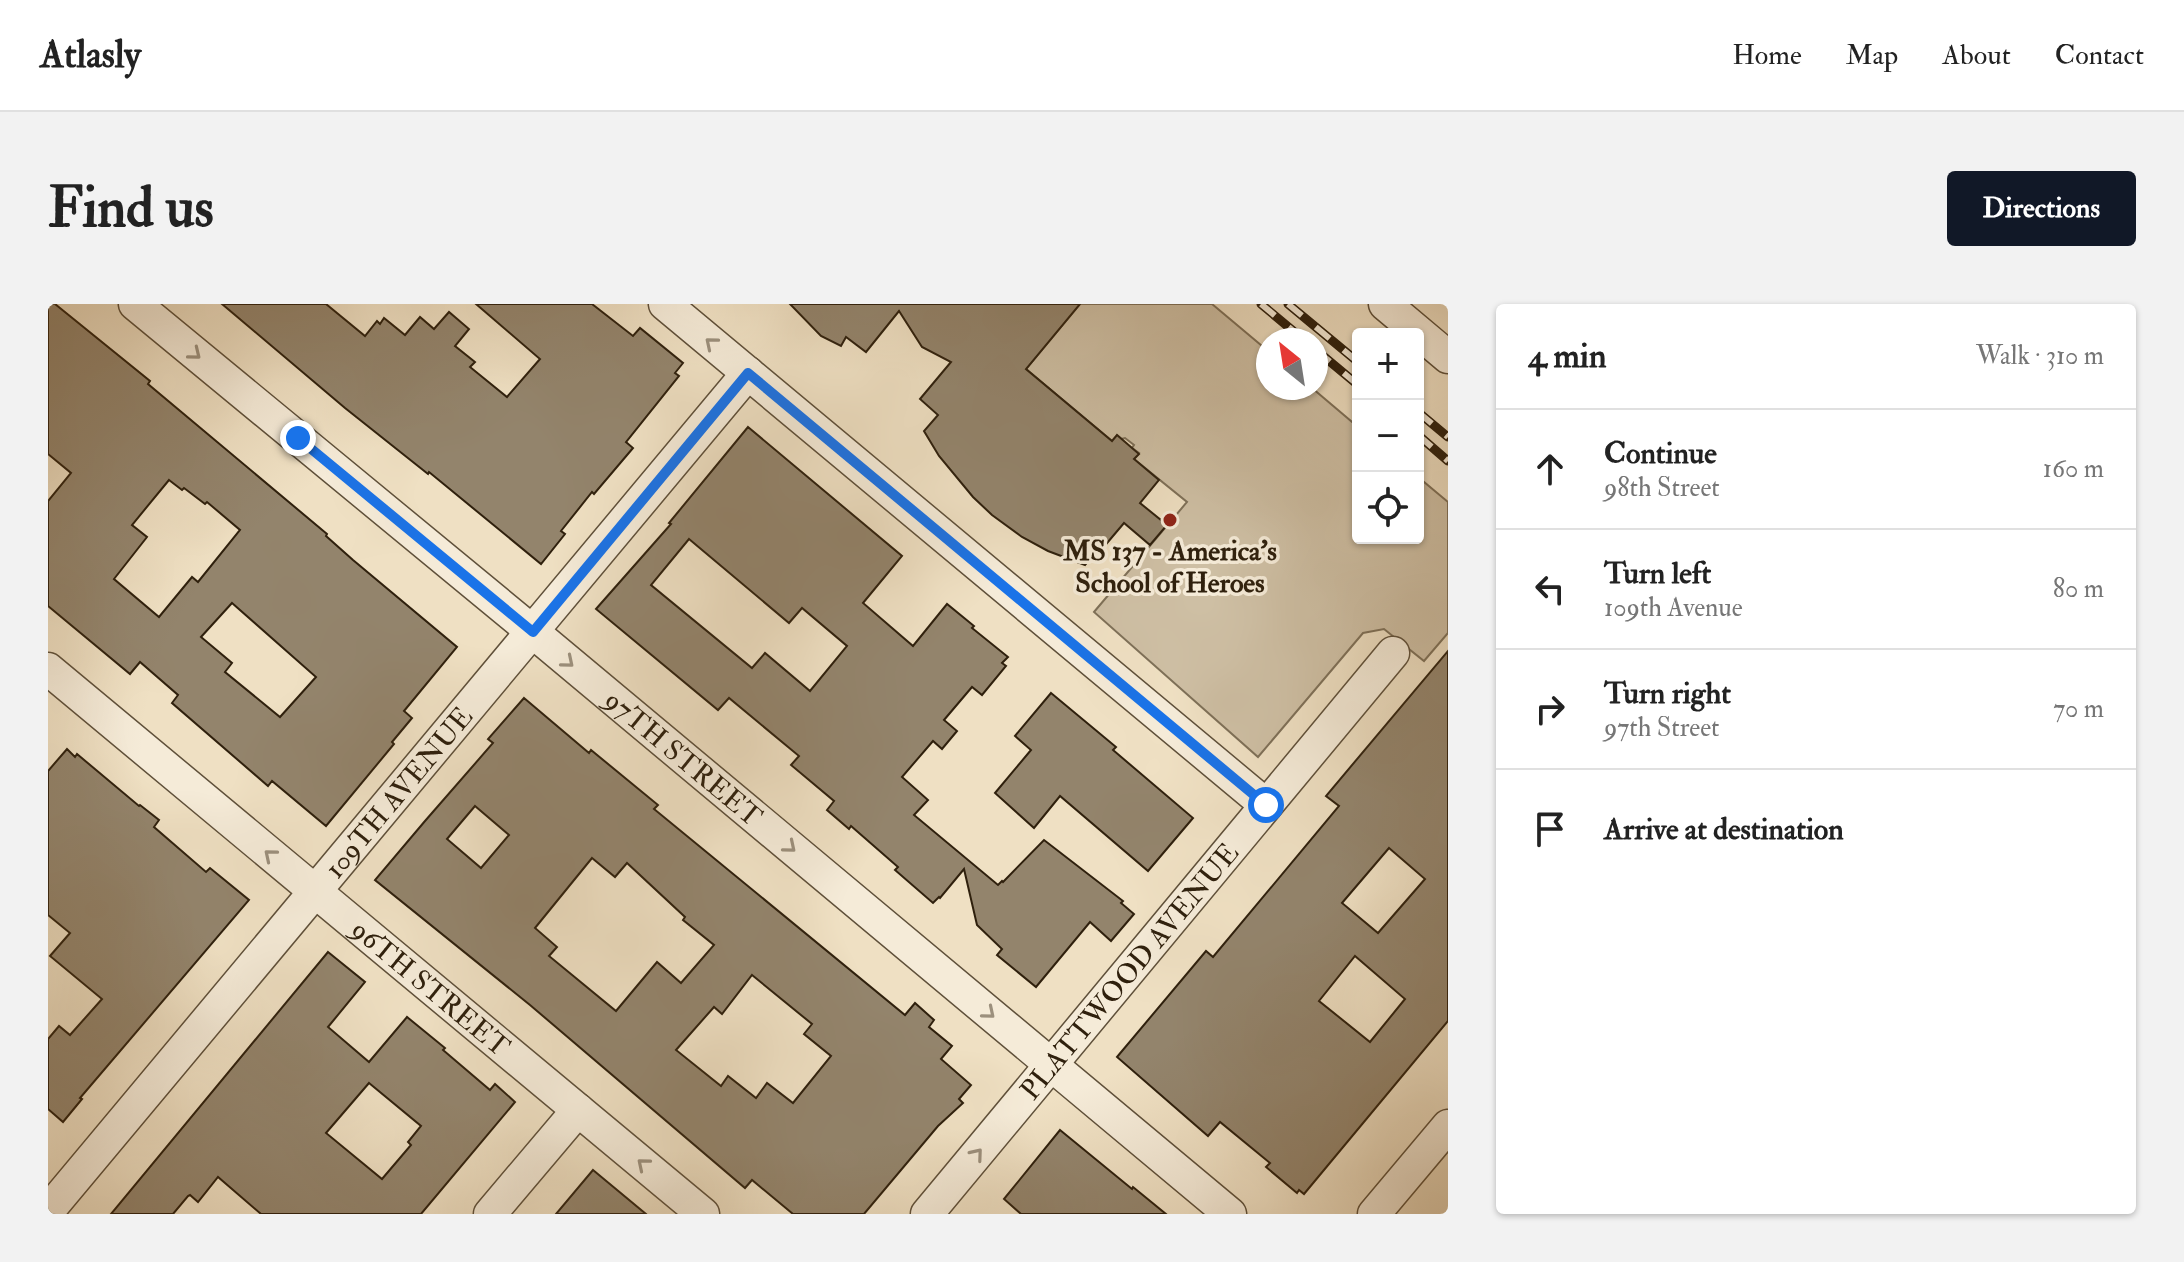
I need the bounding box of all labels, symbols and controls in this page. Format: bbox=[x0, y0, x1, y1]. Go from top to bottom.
text: Atlasly bbox=[40, 31, 141, 79]
text: Home bbox=[1732, 38, 1802, 73]
text: Map bbox=[1846, 38, 1898, 73]
text: About bbox=[1942, 38, 2011, 73]
text: Contact bbox=[2055, 38, 2144, 73]
button: Directions bbox=[1947, 171, 2136, 246]
text: Find us bbox=[48, 173, 214, 244]
north arrow bbox=[1256, 328, 1328, 400]
map controls bbox=[1352, 328, 1424, 544]
button: + bbox=[1352, 328, 1424, 400]
text: 4 min bbox=[1528, 335, 1606, 378]
one-way arrow bbox=[706, 338, 721, 353]
text: Walk · 310 m bbox=[1976, 340, 2104, 372]
one-way arrow bbox=[186, 344, 201, 359]
button: − bbox=[1352, 400, 1424, 472]
route end bbox=[280, 420, 316, 456]
text: Continue bbox=[1604, 435, 1717, 472]
icon: ahead bbox=[1528, 447, 1572, 491]
text: 160 m bbox=[2043, 453, 2104, 485]
button: locate bbox=[1352, 472, 1424, 544]
text: 98th Street bbox=[1604, 472, 1720, 504]
marker: MS 137 - America's School of Heroes bbox=[1161, 511, 1179, 529]
place label: MS 137 - America's School of Heroes bbox=[1062, 534, 1277, 601]
text: Turn left bbox=[1604, 555, 1711, 592]
icon: left bbox=[1528, 567, 1572, 611]
text: 80 m bbox=[2053, 573, 2104, 605]
text: 109th Avenue bbox=[1604, 592, 1743, 624]
one-way arrow bbox=[559, 652, 574, 667]
text: Turn right bbox=[1604, 675, 1731, 712]
street label: 97TH STREET bbox=[595, 682, 769, 835]
icon: right bbox=[1528, 687, 1572, 731]
text: 70 m bbox=[2053, 693, 2104, 725]
street label: 109TH AVENUE bbox=[317, 700, 481, 886]
text: 97th Street bbox=[1604, 712, 1719, 744]
route start bbox=[1248, 787, 1284, 823]
icon: arrive bbox=[1528, 807, 1572, 851]
text: Arrive at destination bbox=[1604, 811, 1844, 848]
street label: PLATTWOOD AVENUE bbox=[1013, 836, 1247, 1107]
one-way arrow bbox=[780, 837, 795, 852]
one-way arrow bbox=[265, 850, 280, 865]
street label: 96TH STREET bbox=[342, 911, 516, 1065]
one-way arrow bbox=[980, 1003, 994, 1018]
one-way arrow bbox=[967, 1149, 982, 1163]
one-way arrow bbox=[638, 1159, 652, 1174]

